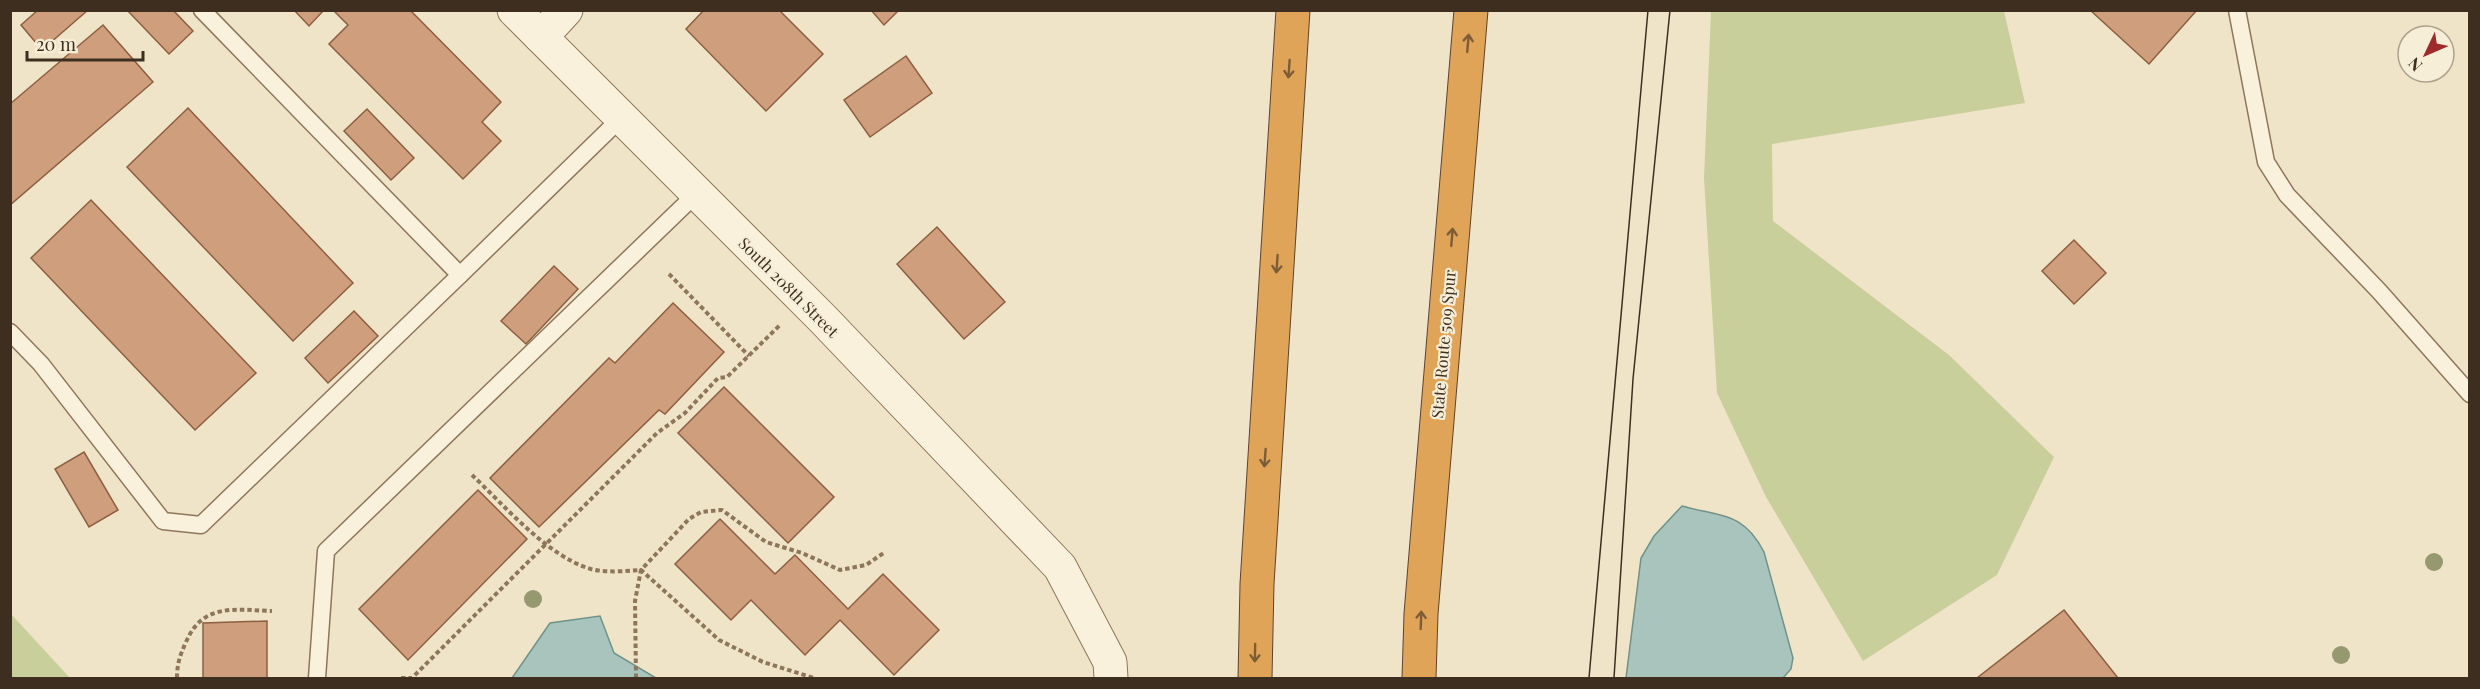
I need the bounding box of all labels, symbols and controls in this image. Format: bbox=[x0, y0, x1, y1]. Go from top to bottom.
scale bar bbox=[27, 24, 142, 62]
north arrow bbox=[2396, 24, 2456, 84]
text: 20 m bbox=[36, 32, 76, 56]
one-way arrow bbox=[1463, 34, 1474, 53]
text: N bbox=[2403, 53, 2426, 76]
one-way arrow bbox=[1283, 58, 1294, 78]
one-way arrow bbox=[1447, 228, 1458, 248]
street label: South 208th Street bbox=[734, 232, 844, 342]
one-way arrow bbox=[1271, 253, 1282, 273]
street label: State Route 509 Spur bbox=[1426, 269, 1460, 419]
one-way arrow bbox=[1259, 448, 1270, 468]
one-way arrow bbox=[1415, 611, 1426, 631]
one-way arrow bbox=[1250, 642, 1261, 662]

